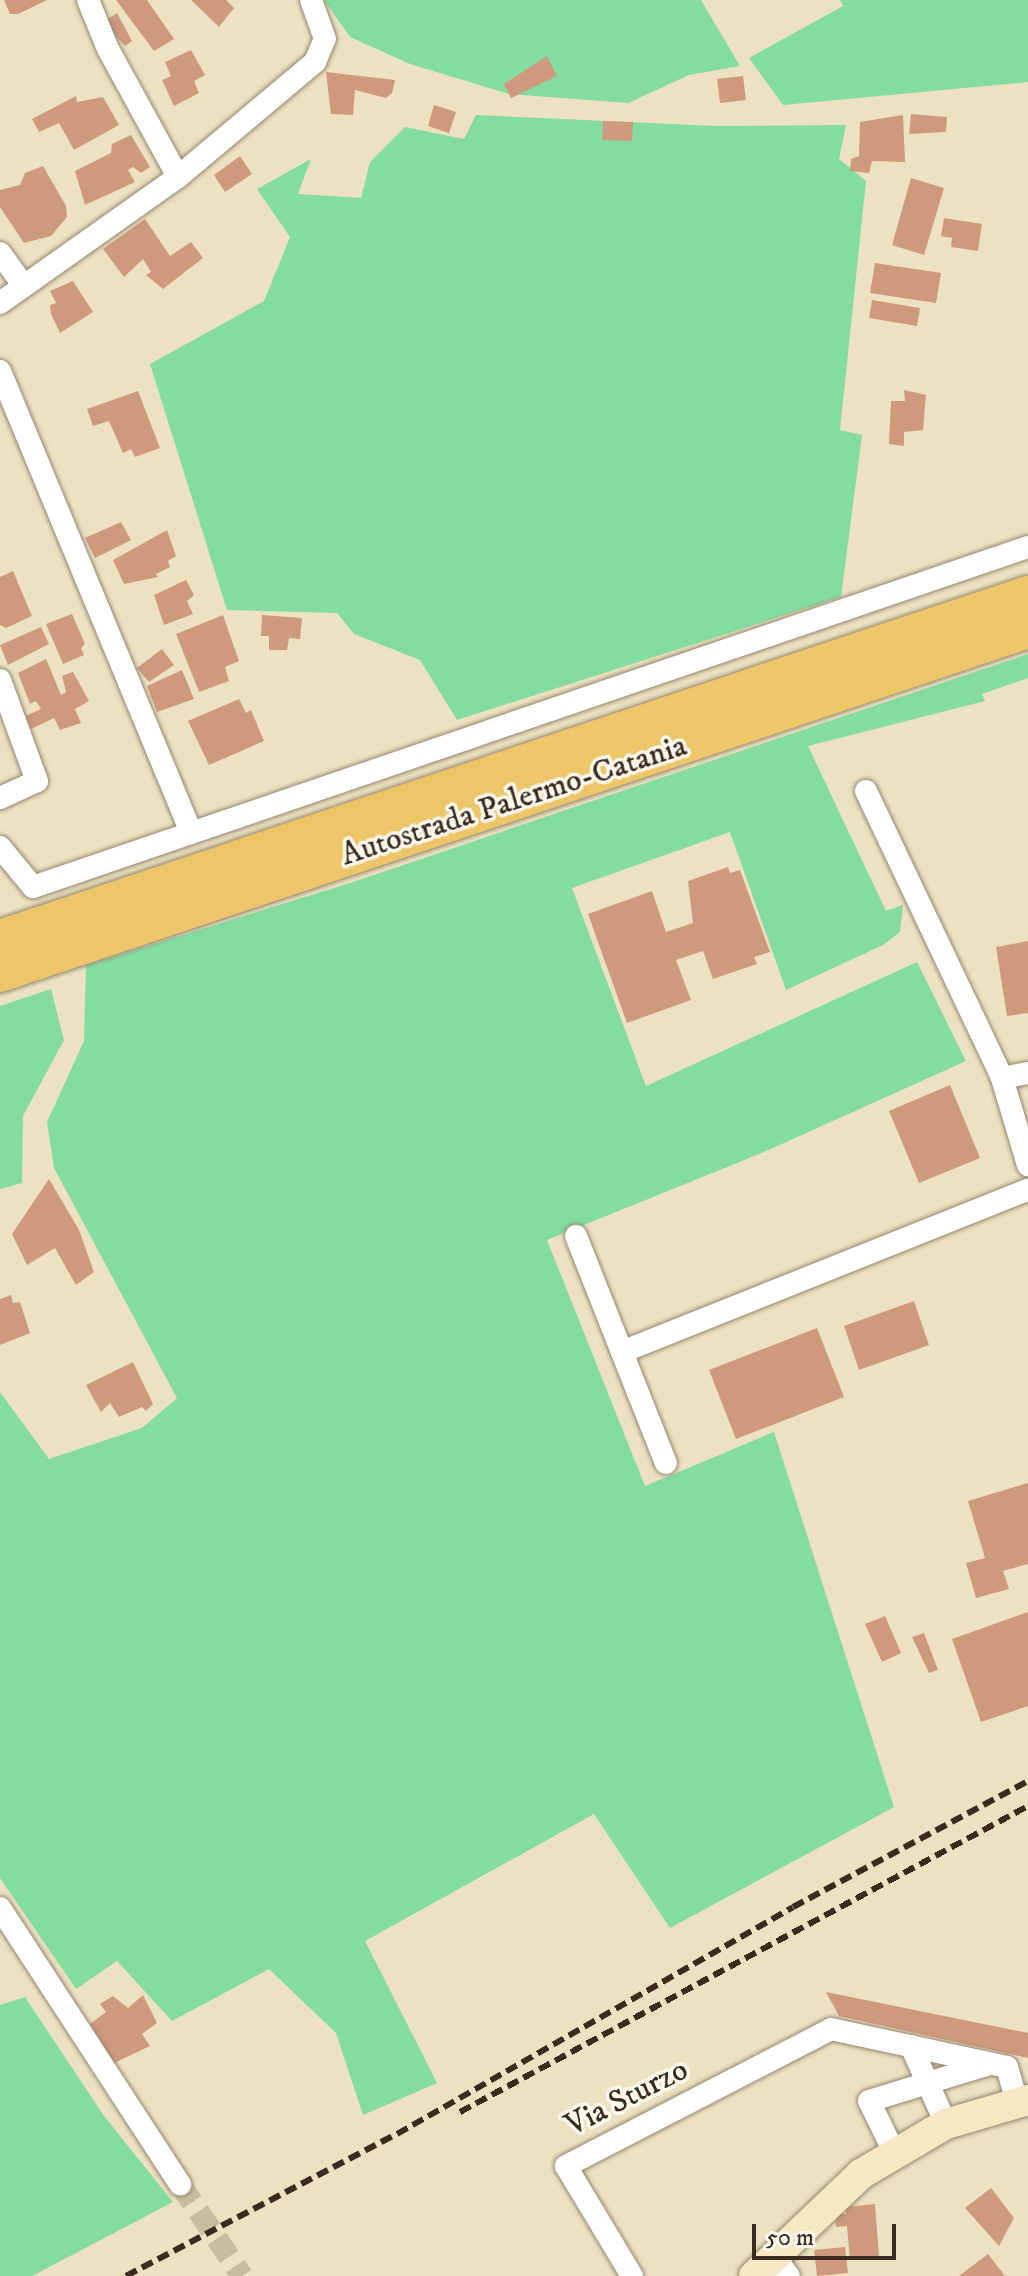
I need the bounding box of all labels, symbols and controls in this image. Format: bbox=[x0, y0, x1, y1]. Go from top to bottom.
street label: Autostrada Palermo-Catania bbox=[336, 727, 692, 875]
street label: Via Sturzo bbox=[559, 2051, 695, 2145]
scale bar bbox=[756, 2208, 900, 2258]
text: 50 m bbox=[766, 2223, 814, 2253]

